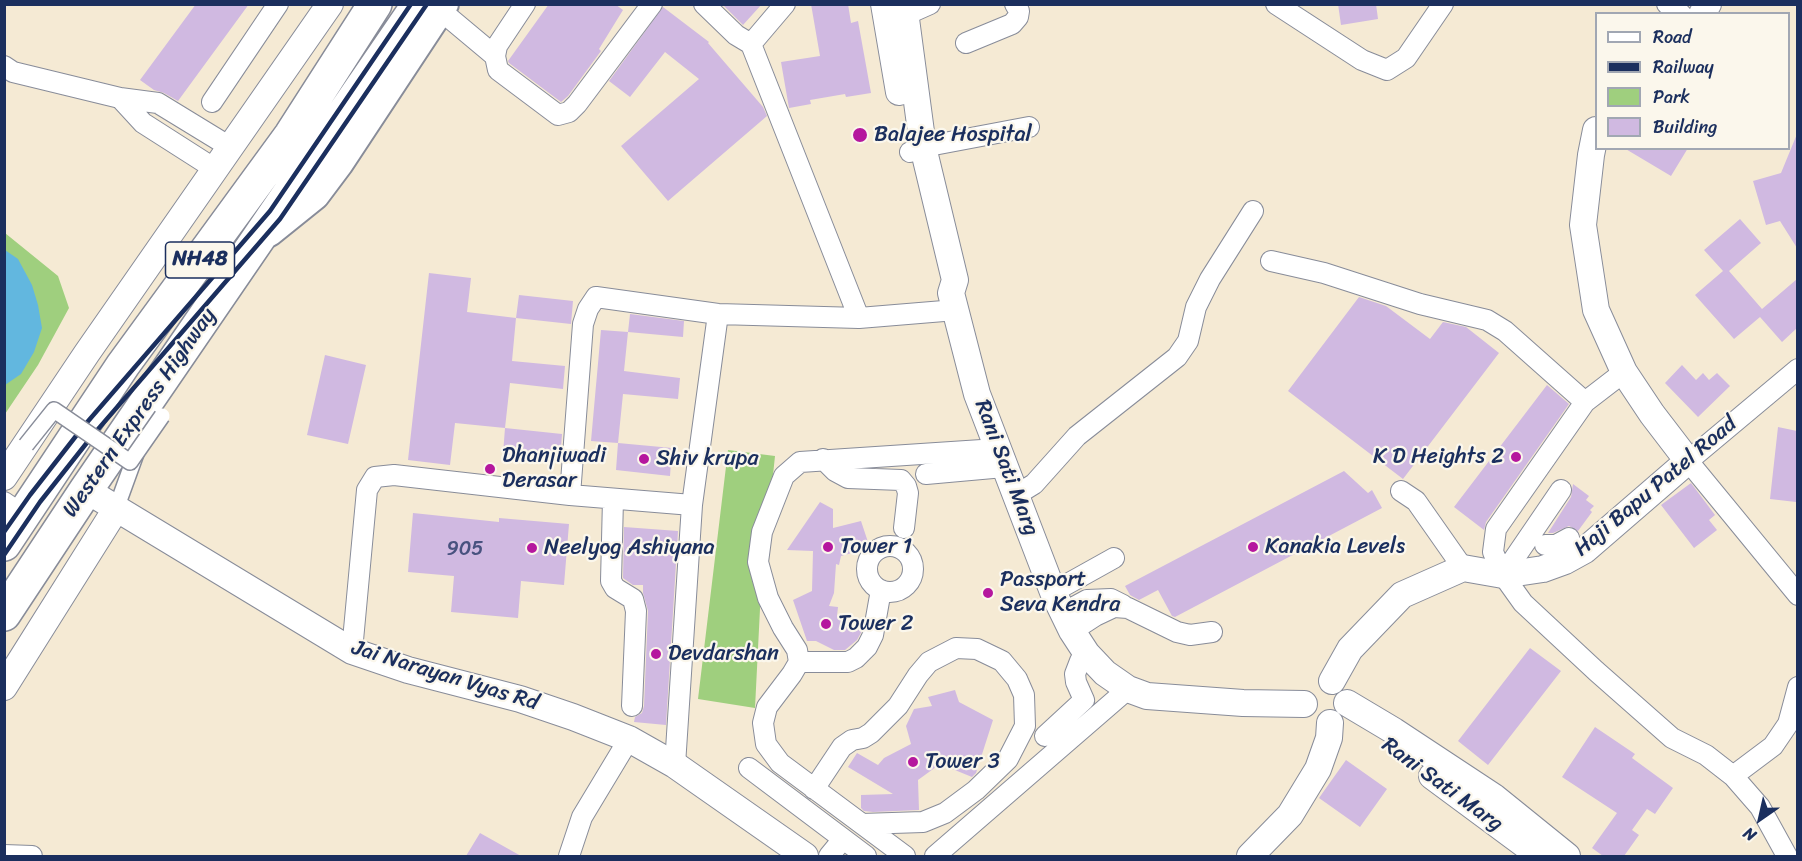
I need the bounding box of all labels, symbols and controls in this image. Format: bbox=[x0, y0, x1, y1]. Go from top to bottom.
legend bbox=[1595, 12, 1790, 150]
text: Road bbox=[1653, 21, 1692, 53]
text: Railway bbox=[1653, 51, 1714, 83]
text: Park bbox=[1653, 81, 1690, 113]
text: Building bbox=[1653, 111, 1717, 143]
place label: Balajee Hospital bbox=[874, 122, 1032, 148]
marker: Balajee Hospital bbox=[851, 126, 869, 144]
road number: NH48 bbox=[166, 242, 234, 278]
street label: Western Express Highway bbox=[58, 303, 222, 523]
street label: Rani Sati Marg bbox=[968, 396, 1044, 540]
street label: Haji Bapu Patel Road bbox=[1569, 411, 1743, 563]
place label: Dhanjiwadi Derasar bbox=[502, 443, 606, 494]
place label: K D Heights 2 bbox=[1373, 444, 1504, 470]
place label: Shiv krupa bbox=[656, 446, 759, 472]
marker: K D Heights 2 bbox=[1509, 450, 1523, 464]
marker: Shiv krupa bbox=[637, 452, 651, 466]
marker: Dhanjiwadi Derasar bbox=[483, 462, 497, 476]
place label: Tower 1 bbox=[840, 534, 912, 560]
place label: Kanakia Levels bbox=[1265, 534, 1405, 560]
place label: Neelyog Ashiyana bbox=[544, 535, 715, 561]
house number: 905 bbox=[446, 538, 484, 562]
marker: Tower 1 bbox=[821, 540, 835, 554]
marker: Kanakia Levels bbox=[1246, 540, 1260, 554]
marker: Neelyog Ashiyana bbox=[525, 541, 539, 555]
place label: Passport Seva Kendra bbox=[1000, 567, 1120, 618]
marker: Passport Seva Kendra bbox=[981, 586, 995, 600]
place label: Tower 2 bbox=[838, 611, 913, 637]
marker: Tower 2 bbox=[819, 617, 833, 631]
street label: Jai Narayan Vyas Rd bbox=[348, 635, 542, 717]
place label: Devdarshan bbox=[668, 641, 779, 667]
marker: Devdarshan bbox=[649, 647, 663, 661]
street label: Rani Sati Marg bbox=[1376, 732, 1508, 838]
place label: Tower 3 bbox=[925, 749, 1000, 775]
marker: Tower 3 bbox=[906, 755, 920, 769]
north arrow bbox=[1730, 789, 1790, 849]
text: N bbox=[1737, 819, 1762, 849]

